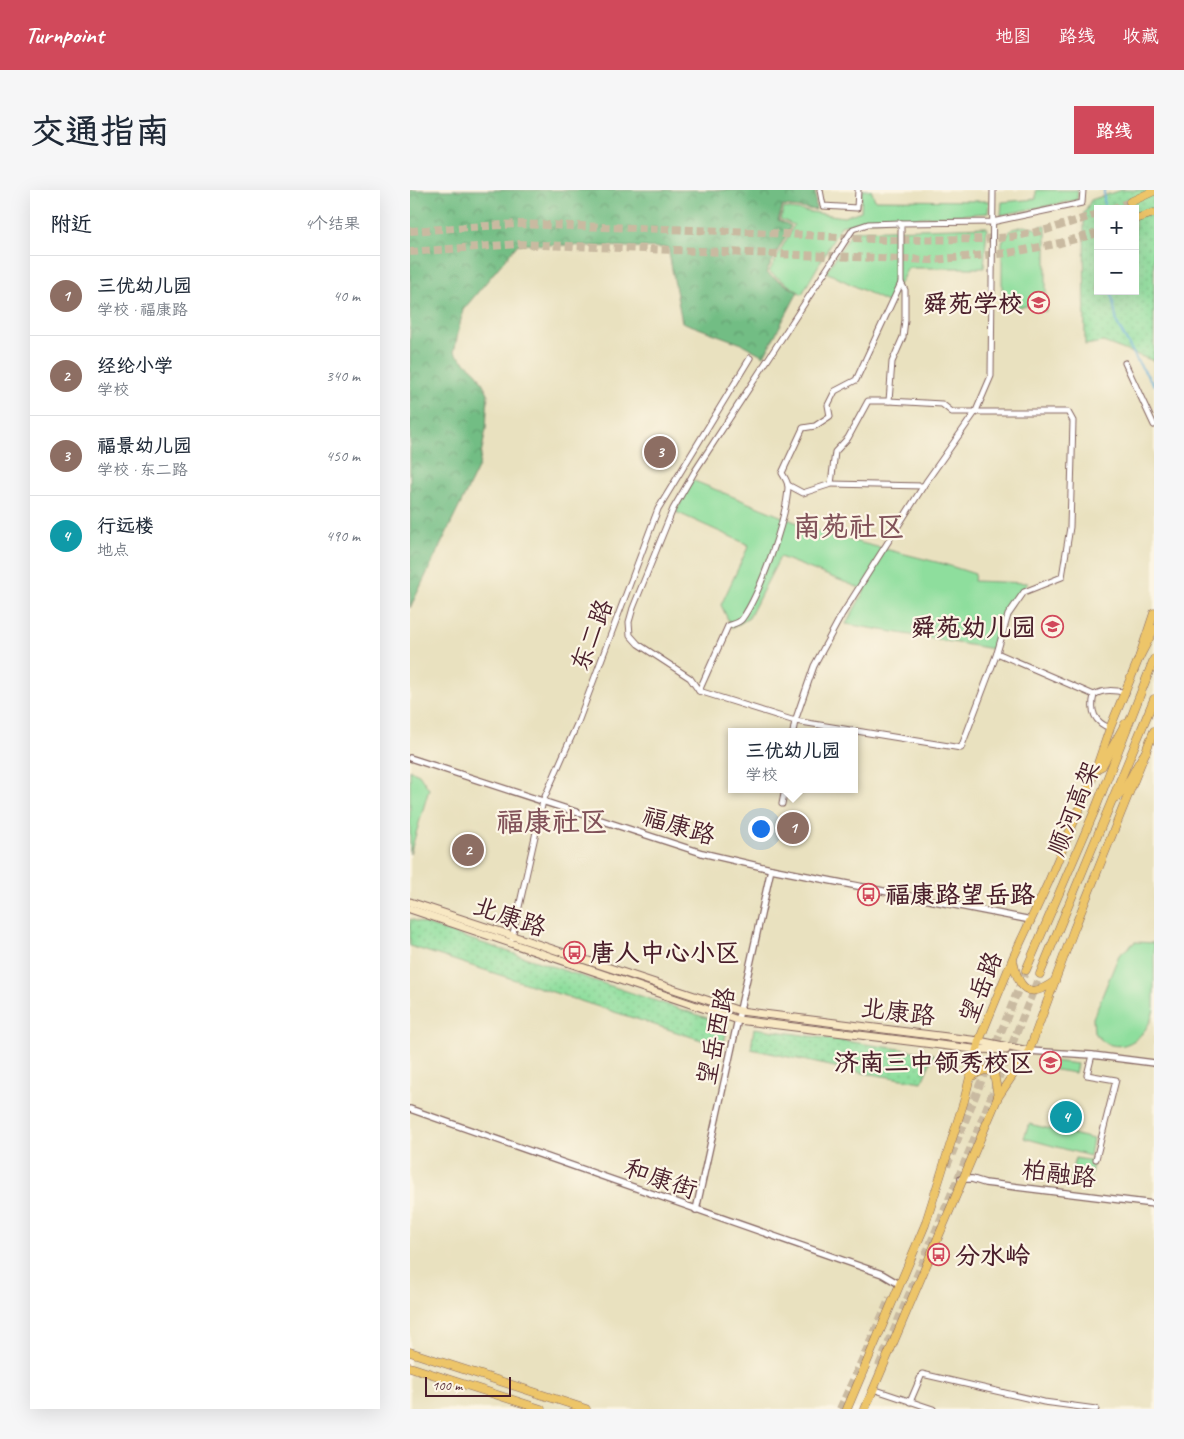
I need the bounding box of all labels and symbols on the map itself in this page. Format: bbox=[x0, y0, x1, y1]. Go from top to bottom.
place label: 舜苑学校 bbox=[923, 288, 1023, 320]
school or university icon: 舜苑学校 bbox=[1027, 291, 1051, 315]
pin: 3 bbox=[644, 433, 676, 471]
district label: 南苑社区 bbox=[793, 509, 905, 544]
street label: 东二路 bbox=[564, 595, 620, 676]
place label: 舜苑幼儿园 bbox=[911, 612, 1036, 644]
school or university icon: 舜苑幼儿园 bbox=[1040, 615, 1064, 639]
street label: 顺河高架 bbox=[1040, 756, 1107, 861]
street label: 福康路 bbox=[638, 800, 719, 852]
district label: 福康社区 bbox=[496, 804, 608, 839]
pin: 1 bbox=[777, 809, 809, 847]
your location bbox=[748, 816, 774, 842]
pin: 2 bbox=[452, 831, 484, 869]
place label: 福康路望岳路 bbox=[885, 879, 1035, 911]
bus stop icon: 福康路望岳路 bbox=[857, 882, 881, 906]
street label: 北康路 bbox=[469, 890, 550, 944]
place label: 唐人中心小区 bbox=[590, 937, 740, 969]
bus stop icon: 唐人中心小区 bbox=[562, 940, 586, 964]
street label: 望岳路 bbox=[952, 947, 1010, 1028]
street label: 望岳西路 bbox=[690, 984, 742, 1088]
street label: 北康路 bbox=[859, 992, 937, 1032]
place label: 济南三中领秀校区 bbox=[834, 1047, 1034, 1079]
school or university icon: 济南三中领秀校区 bbox=[1038, 1050, 1062, 1074]
pin: 4 bbox=[1050, 1098, 1082, 1136]
street label: 和康街 bbox=[620, 1152, 701, 1206]
street label: 柏融路 bbox=[1020, 1154, 1098, 1194]
place label: 分水岭 bbox=[955, 1240, 1030, 1272]
bus stop icon: 分水岭 bbox=[927, 1243, 951, 1267]
scale bar bbox=[425, 1374, 511, 1397]

